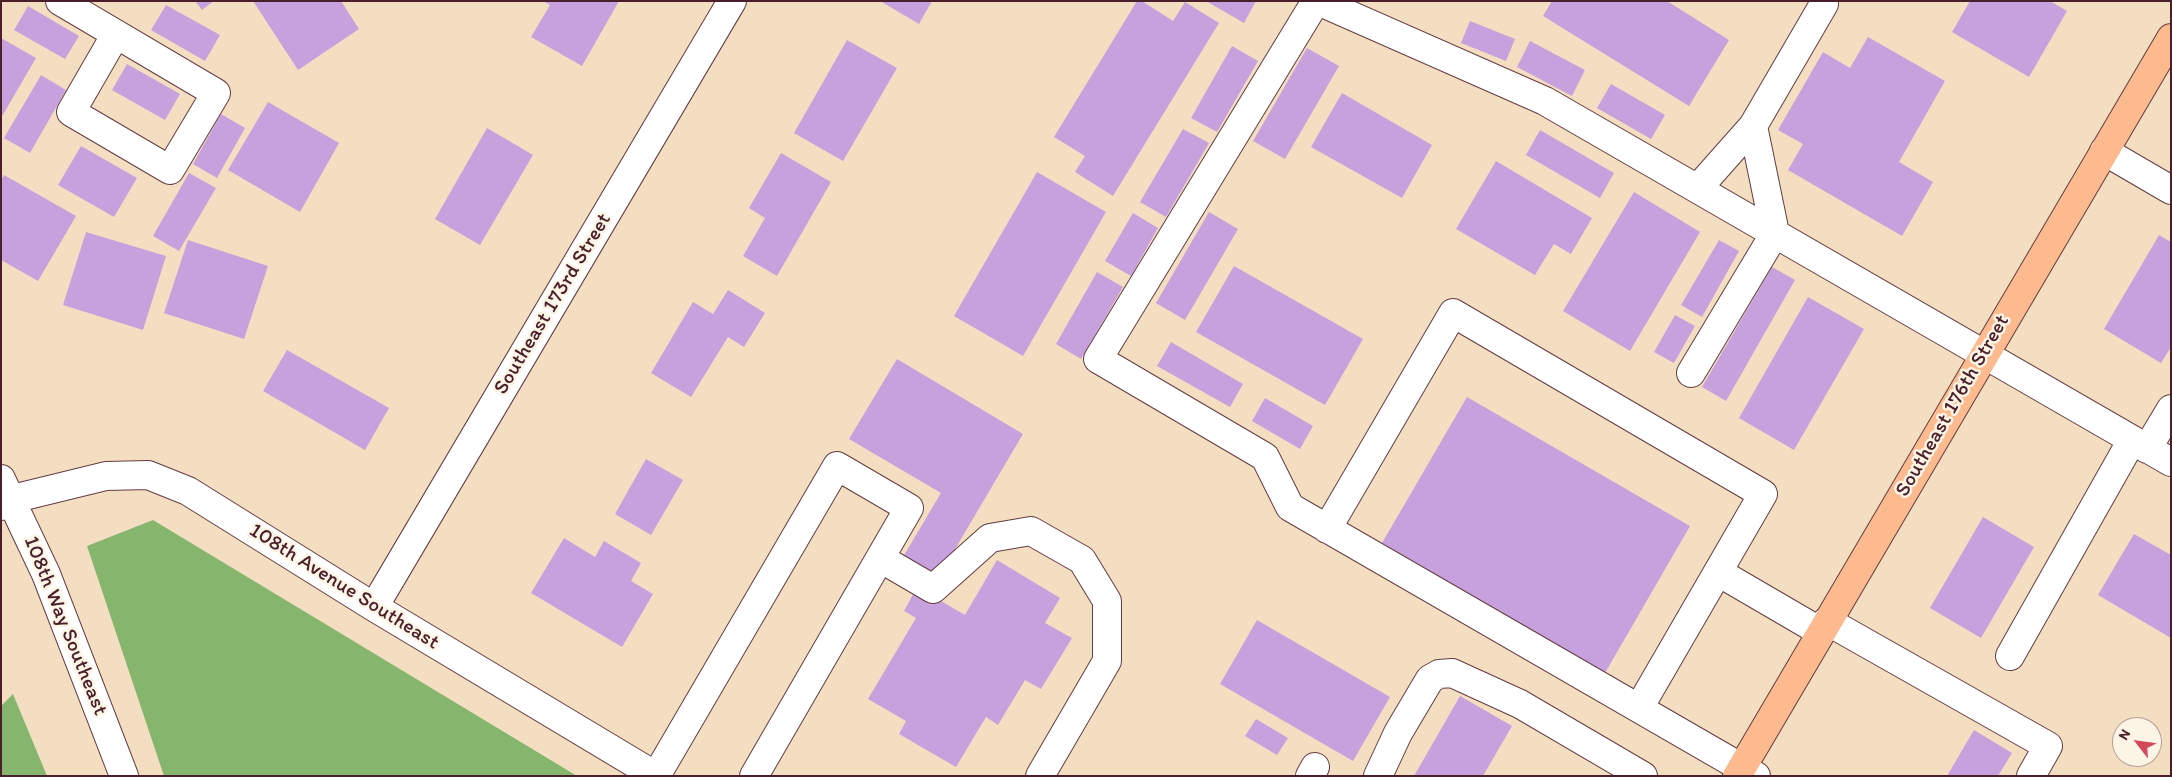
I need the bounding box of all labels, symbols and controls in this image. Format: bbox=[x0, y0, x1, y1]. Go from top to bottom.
street label: Southeast 173rd Street bbox=[489, 209, 617, 399]
street label: Southeast 176th Street bbox=[1891, 311, 2015, 501]
street label: 108th Avenue Southeast bbox=[244, 518, 444, 656]
street label: 108th Way Southeast bbox=[18, 533, 112, 719]
north arrow bbox=[2112, 717, 2162, 767]
text: N bbox=[2115, 726, 2134, 743]

